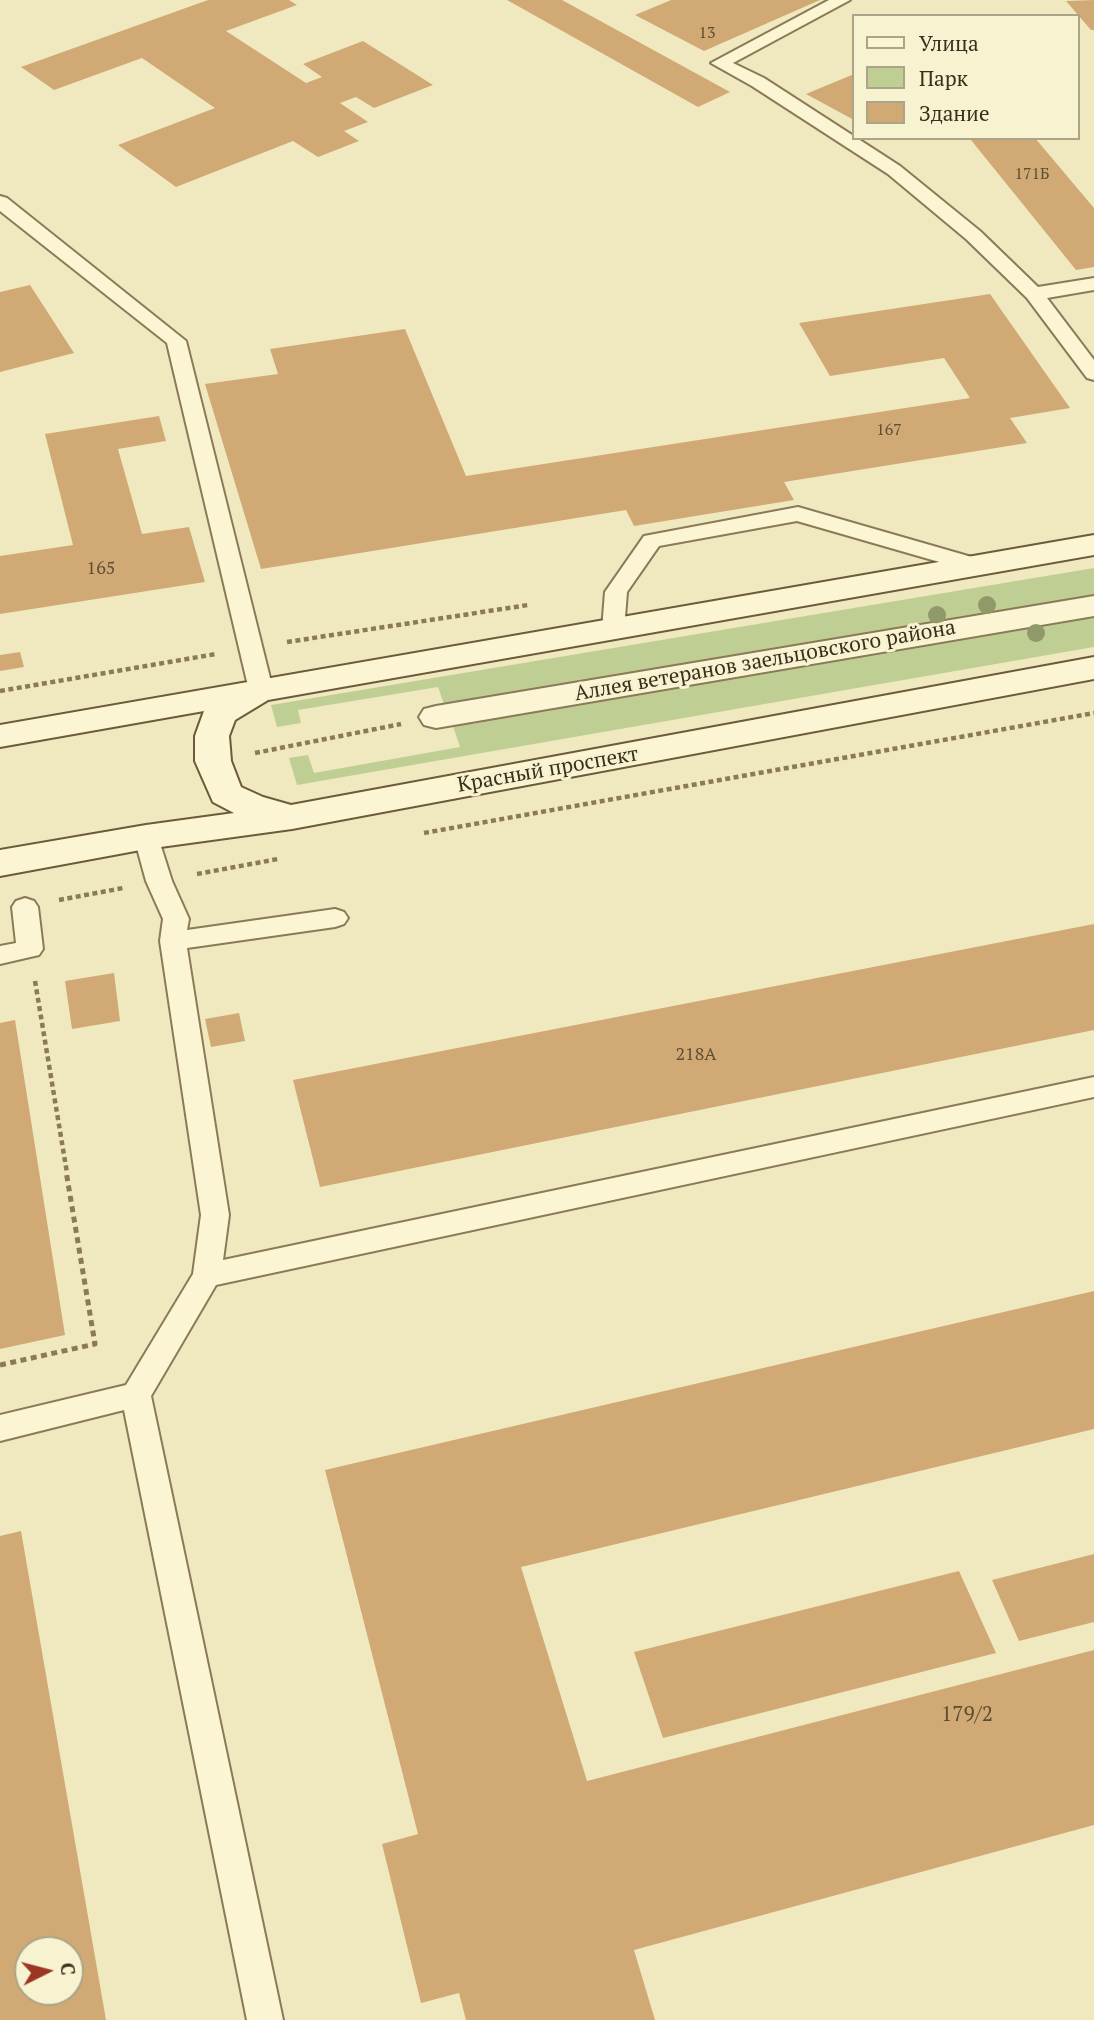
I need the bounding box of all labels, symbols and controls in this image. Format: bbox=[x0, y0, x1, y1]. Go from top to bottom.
legend bbox=[852, 14, 1080, 140]
house number: 13 bbox=[698, 23, 716, 43]
text: Улица bbox=[919, 29, 979, 57]
text: Парк bbox=[919, 64, 968, 92]
text: Здание bbox=[919, 99, 990, 127]
house number: 171Б bbox=[1014, 164, 1050, 184]
house number: 167 bbox=[876, 420, 902, 440]
house number: 165 bbox=[87, 558, 115, 580]
street label: Аллея ветеранов заельцовского района bbox=[572, 615, 958, 707]
street label: Красный проспект bbox=[456, 742, 640, 798]
house number: 218А bbox=[675, 1044, 717, 1066]
house number: 179/2 bbox=[941, 1702, 993, 1728]
north arrow bbox=[14, 1936, 84, 2006]
text: С bbox=[55, 1961, 81, 1976]

